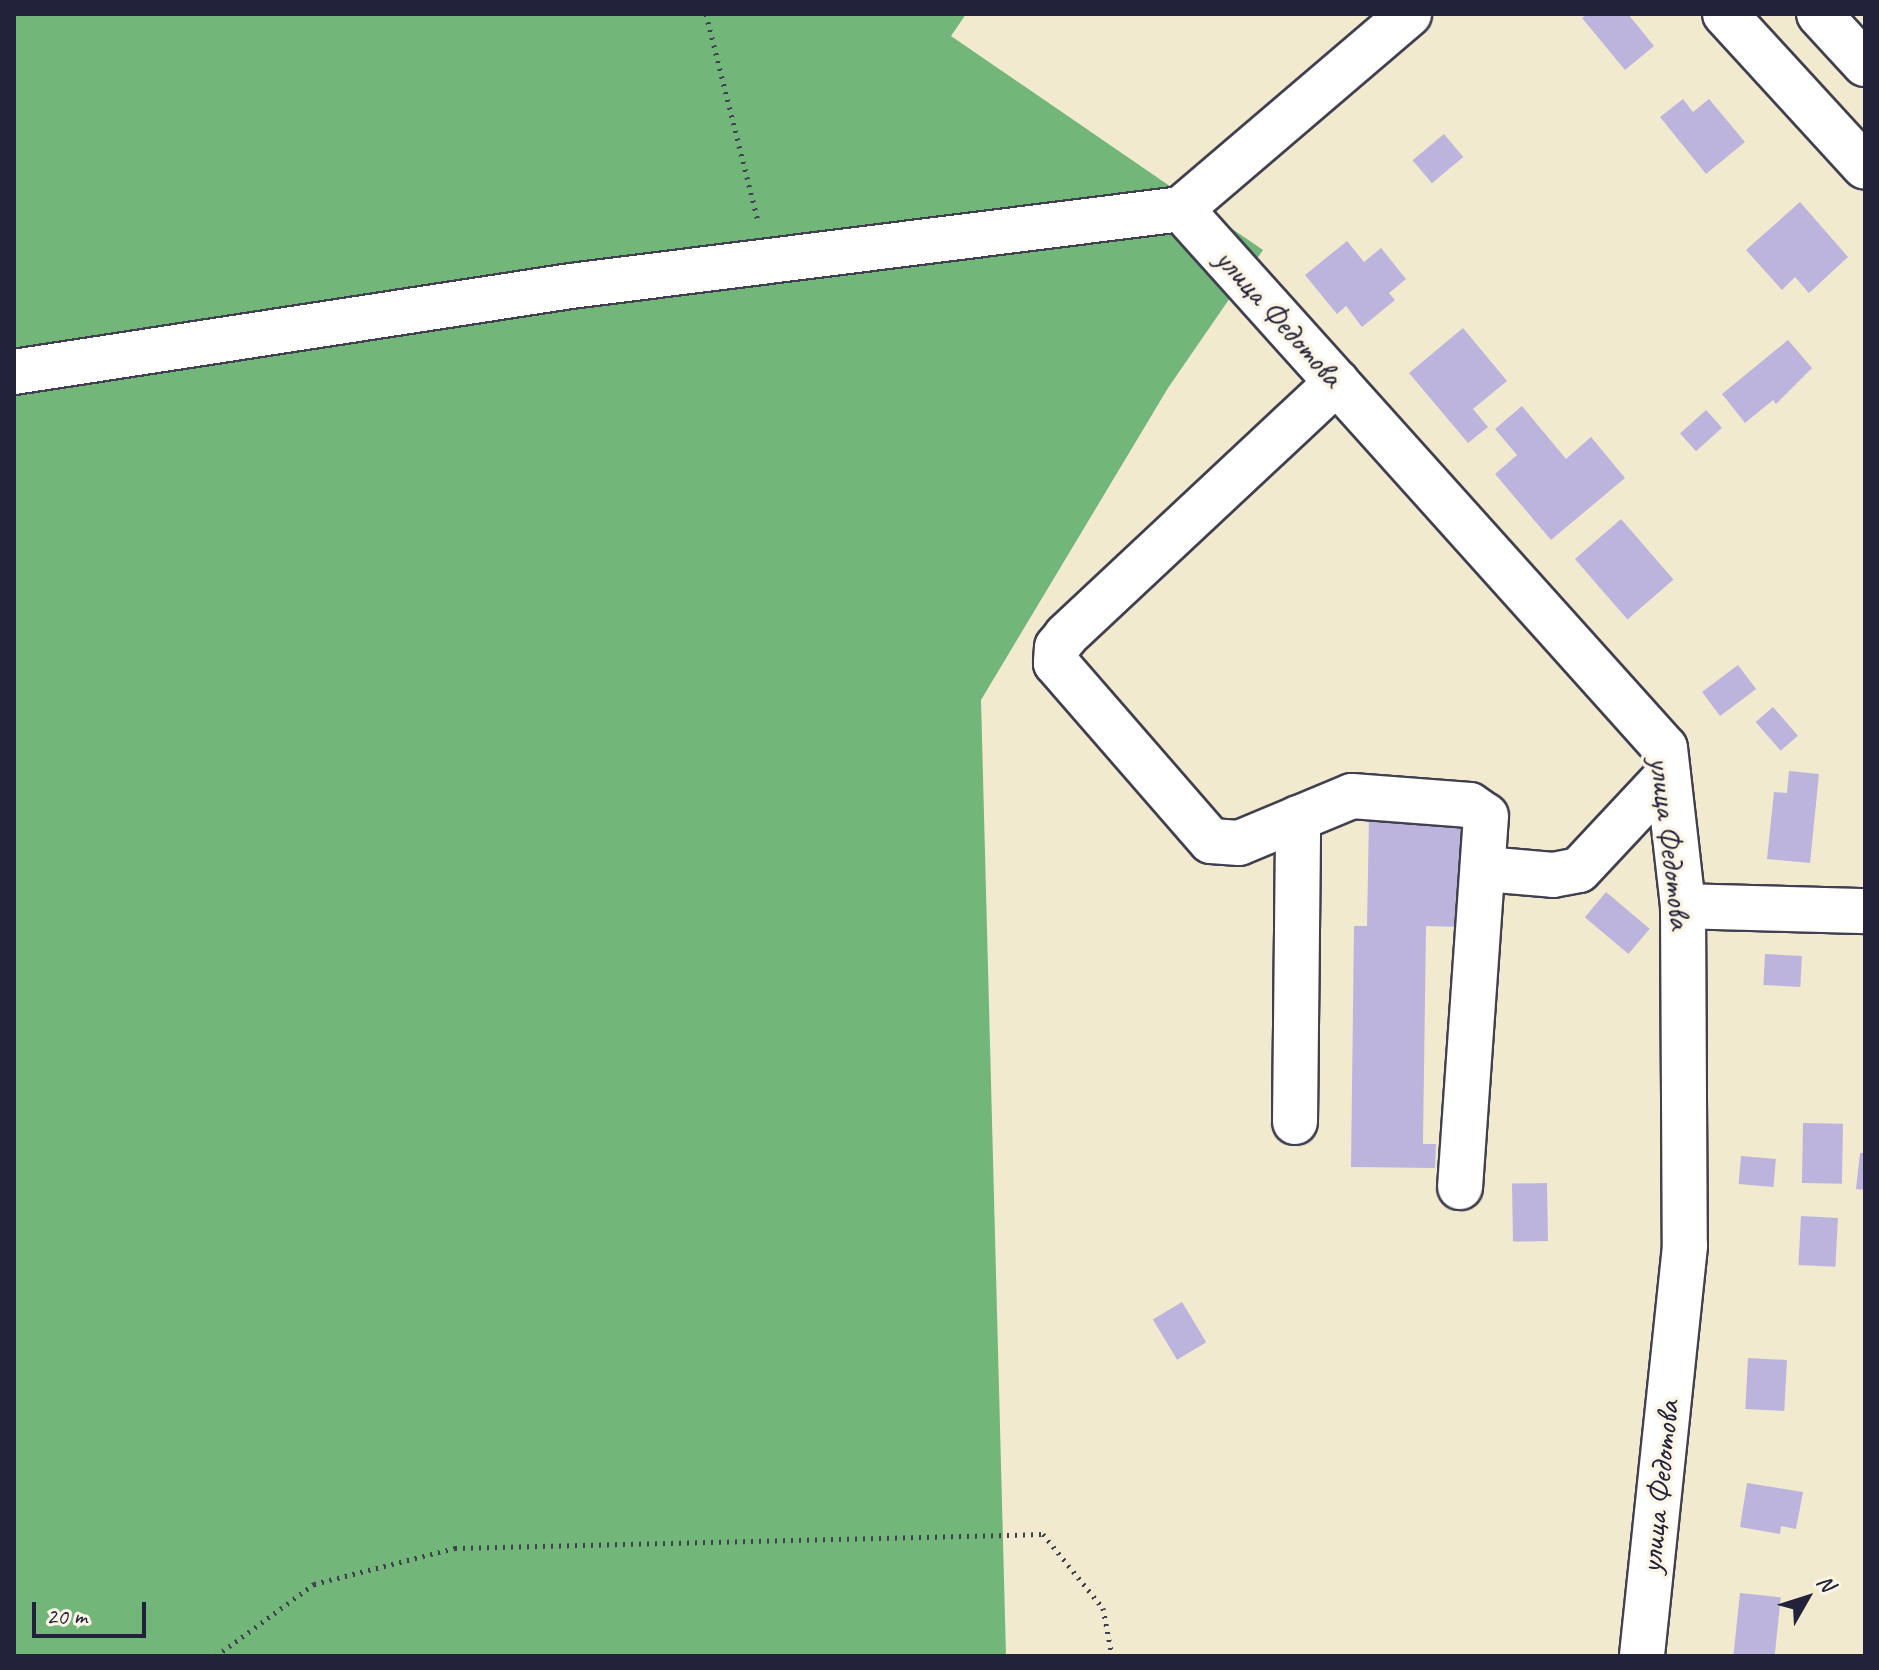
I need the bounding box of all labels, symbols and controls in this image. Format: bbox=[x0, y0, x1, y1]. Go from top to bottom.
street label: улица Федотова bbox=[1205, 239, 1353, 397]
street label: улица Федотова bbox=[1640, 753, 1700, 933]
street label: улица Федотова bbox=[1632, 1397, 1688, 1577]
north arrow bbox=[1767, 1558, 1847, 1638]
text: N bbox=[1810, 1569, 1841, 1597]
scale bar bbox=[36, 1586, 150, 1636]
text: 20 m bbox=[46, 1601, 87, 1631]

